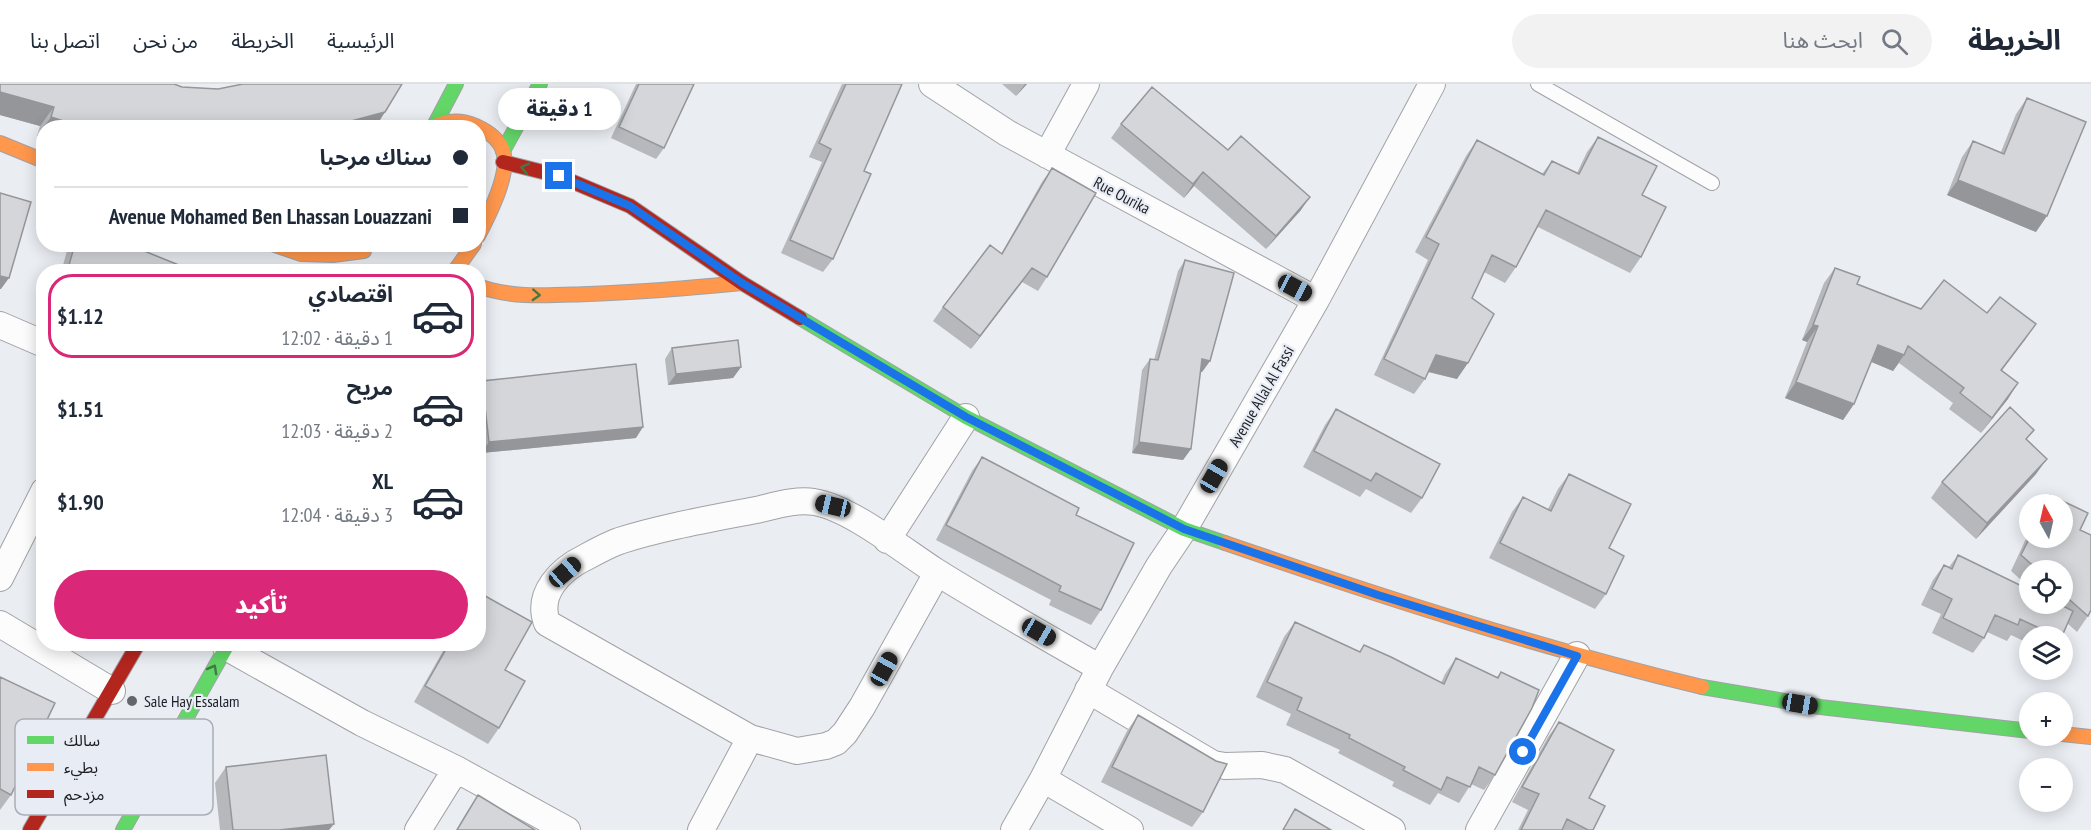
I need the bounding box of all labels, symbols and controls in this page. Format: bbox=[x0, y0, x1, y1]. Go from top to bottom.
search box bbox=[1512, 14, 1932, 68]
text: الخريطة bbox=[1968, 21, 2061, 58]
icon: search bbox=[1878, 25, 1911, 58]
text: ابحث هنا bbox=[1783, 26, 1863, 54]
text: اتصل بنا bbox=[30, 27, 100, 54]
text: من نحن bbox=[133, 27, 198, 54]
text: الخريطة bbox=[231, 27, 294, 54]
text: الرئيسية bbox=[327, 27, 395, 54]
callout: 1 دقيقة bbox=[498, 89, 620, 131]
text: 1 دقيقة bbox=[527, 96, 592, 122]
text: سناك مرحبا bbox=[320, 143, 432, 171]
one-way arrow bbox=[521, 162, 531, 175]
route end bbox=[545, 162, 572, 189]
street label: Rue Ourika bbox=[1090, 172, 1154, 218]
text: Avenue Mohamed Ben Lhassan Louazzani bbox=[109, 202, 432, 230]
car bbox=[1275, 272, 1315, 304]
text: اقتصادي bbox=[308, 280, 393, 308]
one-way arrow bbox=[531, 288, 540, 301]
icon: car bbox=[411, 289, 465, 343]
text: $1.12 bbox=[57, 302, 104, 330]
text: 1 دقيقة · 12:02 bbox=[281, 325, 393, 351]
street label: Avenue Allal Al Fassi bbox=[1224, 342, 1298, 450]
text: مريح bbox=[347, 373, 393, 401]
icon: car bbox=[411, 382, 465, 436]
text: $1.51 bbox=[57, 395, 104, 423]
text: 2 دقيقة · 12:03 bbox=[281, 418, 393, 444]
car bbox=[1197, 456, 1231, 496]
text: XL bbox=[372, 467, 393, 495]
icon: car bbox=[411, 475, 465, 529]
text: $1.90 bbox=[57, 488, 104, 516]
car bbox=[813, 493, 853, 519]
north arrow bbox=[2019, 494, 2073, 548]
map controls bbox=[2019, 494, 2073, 812]
text: 3 دقيقة · 12:04 bbox=[281, 502, 393, 528]
car bbox=[546, 553, 584, 591]
button: locate bbox=[2019, 560, 2073, 614]
button: تأكيد bbox=[54, 570, 468, 639]
car bbox=[1019, 615, 1059, 649]
button: layers bbox=[2019, 626, 2073, 680]
car bbox=[867, 649, 901, 689]
one-way arrow bbox=[206, 665, 218, 676]
place label: Sale Hay Essalam bbox=[144, 691, 240, 711]
car bbox=[1781, 692, 1819, 716]
button: + bbox=[2019, 692, 2073, 746]
marker: Sale Hay Essalam bbox=[125, 694, 139, 708]
legend bbox=[15, 719, 213, 815]
text: سالك bbox=[64, 730, 100, 750]
route start bbox=[1509, 738, 1536, 765]
text: بطيء bbox=[64, 757, 98, 780]
button: − bbox=[2019, 758, 2073, 812]
text: مزدحم bbox=[64, 784, 104, 807]

